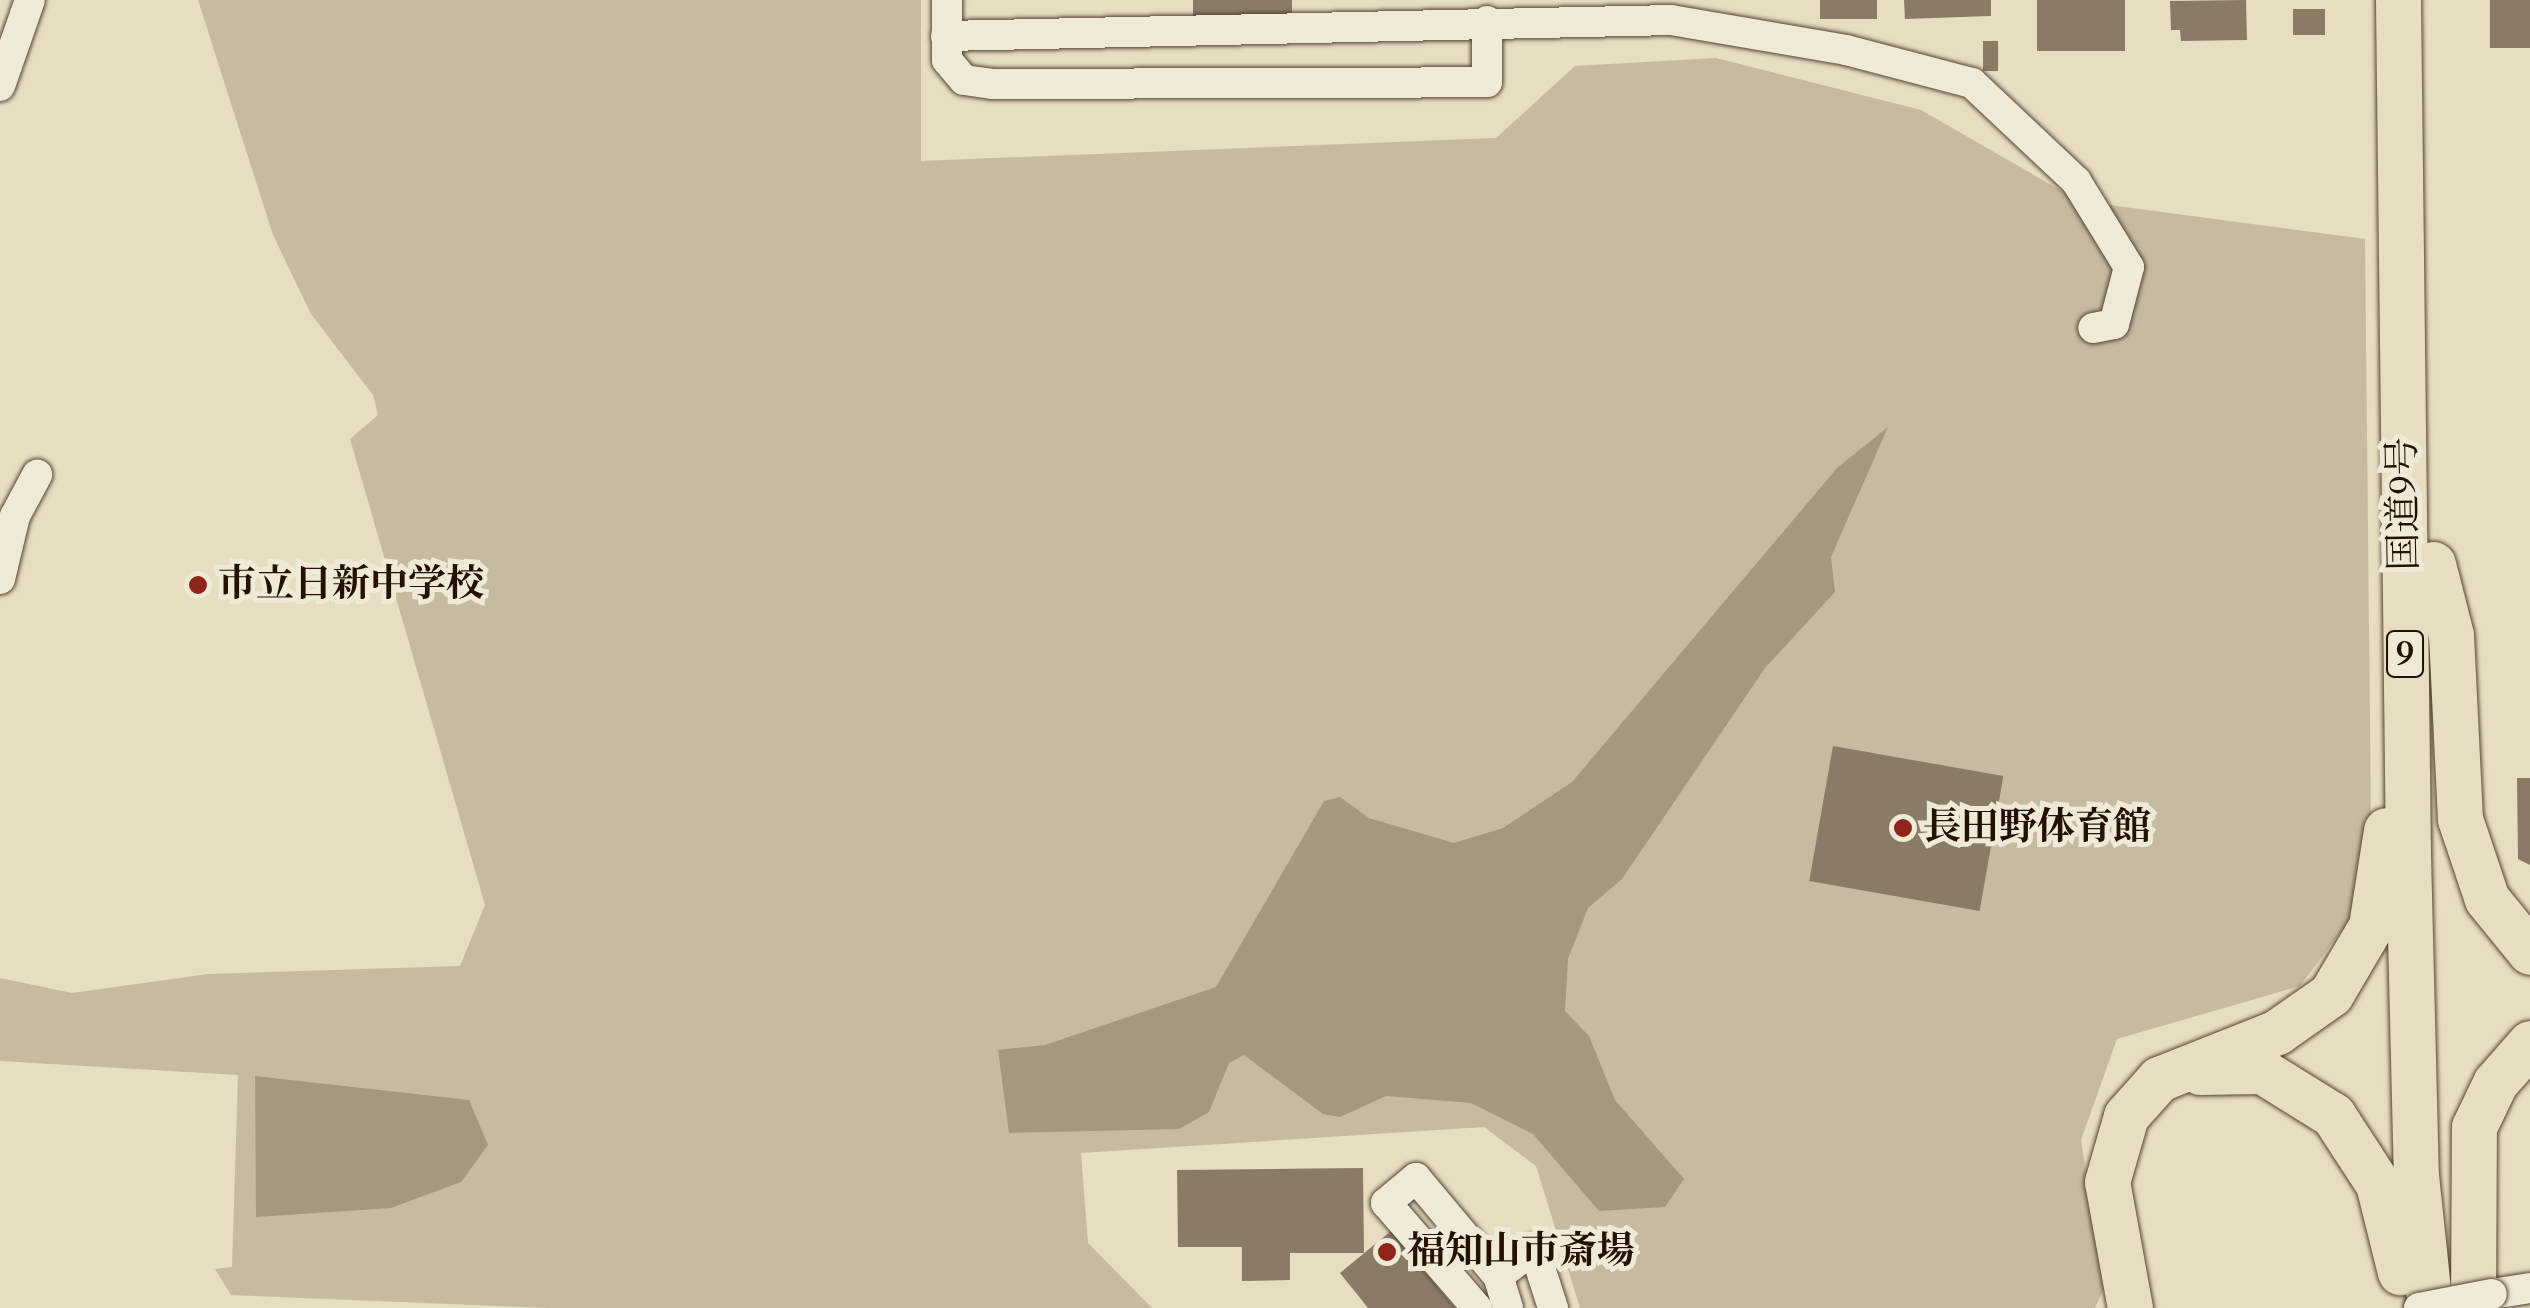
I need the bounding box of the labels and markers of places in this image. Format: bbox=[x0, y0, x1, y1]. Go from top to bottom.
place label: 市立日新中学校 bbox=[218, 562, 484, 608]
marker: 市立日新中学校 bbox=[187, 574, 209, 596]
place label: 長田野体育館 bbox=[1923, 805, 2151, 851]
marker: 長田野体育館 bbox=[1892, 817, 1914, 839]
place label: 福知山市斎場 bbox=[1407, 1229, 1635, 1275]
marker: 福知山市斎場 bbox=[1376, 1241, 1398, 1263]

